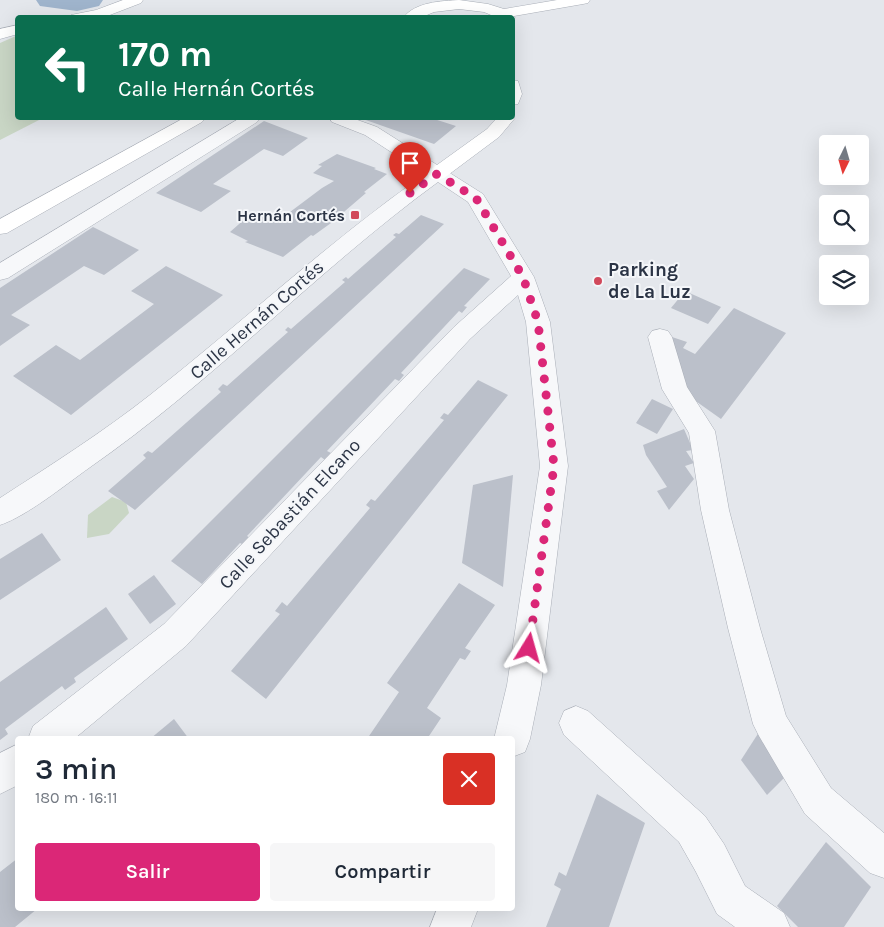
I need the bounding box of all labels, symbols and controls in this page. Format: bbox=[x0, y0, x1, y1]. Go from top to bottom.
text: 170 m bbox=[118, 34, 212, 75]
icon: left bbox=[35, 35, 100, 100]
text: Calle Hernán Cortés bbox=[118, 76, 315, 102]
north arrow bbox=[819, 135, 869, 185]
map controls bbox=[819, 135, 869, 305]
pin bbox=[389, 142, 431, 193]
icon: arrive bbox=[396, 149, 424, 177]
button: search bbox=[819, 195, 869, 245]
place label: Hernán Cortés bbox=[237, 206, 345, 225]
marker: Hernán Cortés bbox=[349, 209, 361, 221]
button: layers bbox=[819, 255, 869, 305]
street label: Calle Hernán Cortés bbox=[186, 256, 328, 384]
place label: Parking de La Luz bbox=[608, 259, 691, 303]
marker: Parking de La Luz bbox=[592, 275, 604, 287]
street label: Calle Sebastián Elcano bbox=[215, 434, 365, 594]
position arrow bbox=[502, 621, 554, 673]
text: 3 min bbox=[35, 751, 117, 787]
button: close bbox=[443, 753, 495, 805]
text: 180 m · 16:11 bbox=[35, 788, 118, 807]
button: Salir bbox=[35, 843, 260, 901]
button: Compartir bbox=[270, 843, 495, 901]

